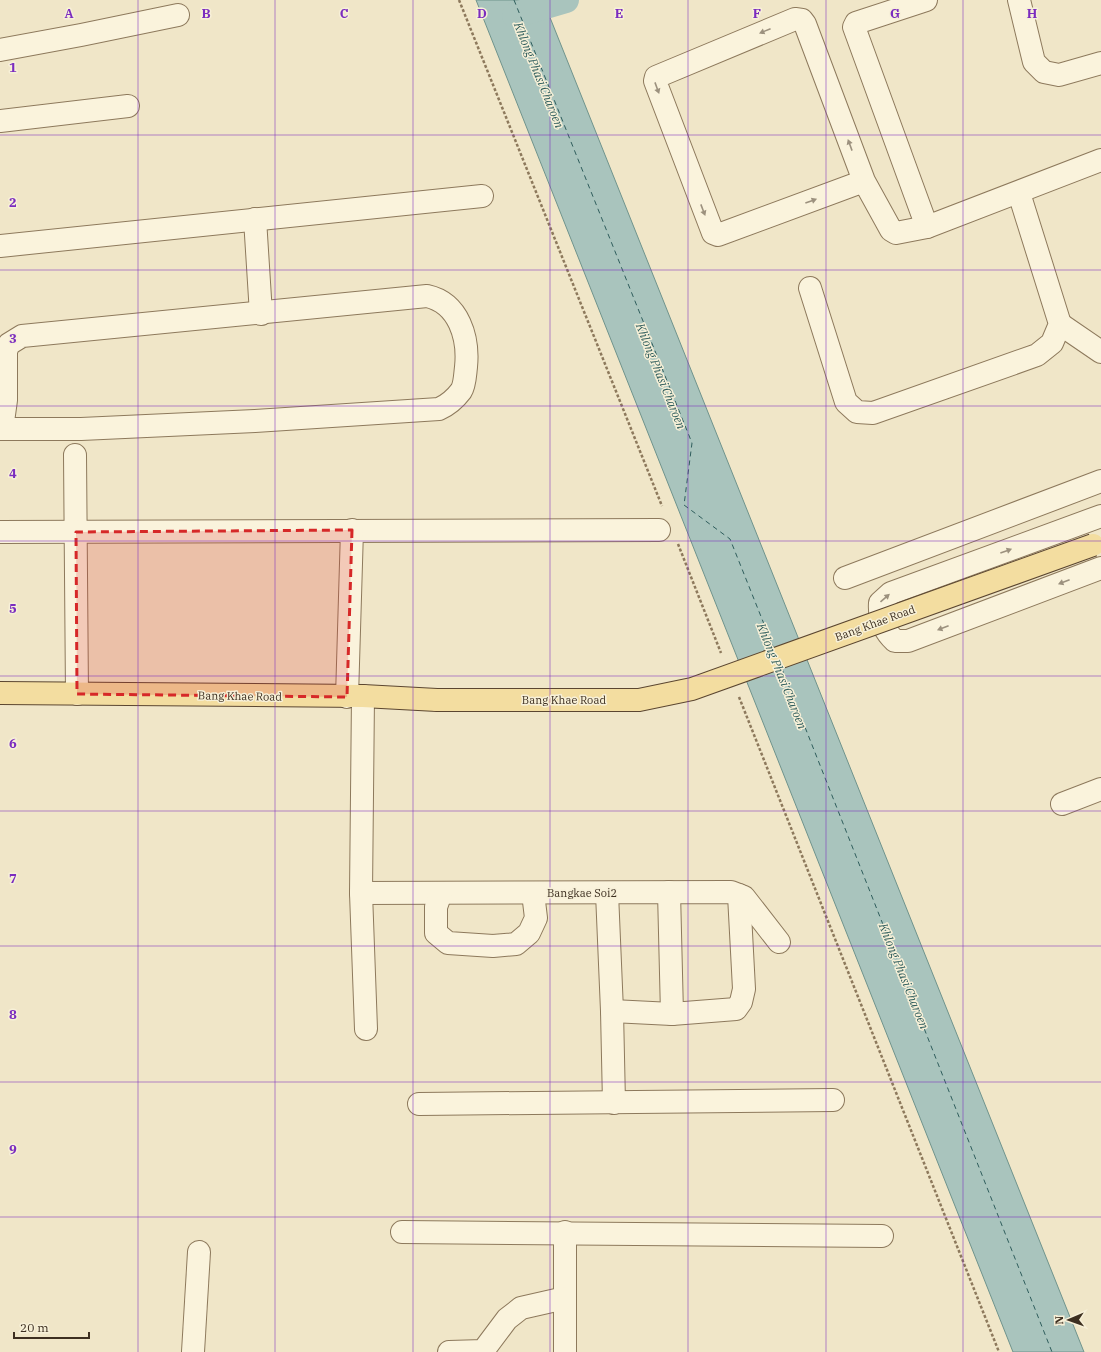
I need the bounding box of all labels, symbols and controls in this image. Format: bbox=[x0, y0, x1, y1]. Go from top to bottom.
text: A bbox=[64, 5, 74, 22]
text: B bbox=[201, 5, 211, 22]
text: C bbox=[340, 5, 349, 22]
text: D bbox=[477, 5, 487, 22]
text: E bbox=[615, 5, 623, 22]
text: F bbox=[753, 5, 761, 22]
text: G bbox=[890, 5, 900, 22]
text: H bbox=[1027, 5, 1038, 22]
water label: Khlong Phasi Charoen bbox=[510, 19, 567, 130]
one-way arrow bbox=[760, 28, 771, 34]
text: 1 bbox=[9, 59, 17, 76]
one-way arrow bbox=[655, 82, 661, 94]
one-way arrow bbox=[847, 138, 853, 150]
text: 2 bbox=[9, 194, 17, 211]
one-way arrow bbox=[805, 197, 817, 203]
one-way arrow bbox=[700, 204, 706, 216]
water label: Khlong Phasi Charoen bbox=[632, 320, 689, 431]
text: 3 bbox=[9, 330, 17, 347]
text: 4 bbox=[9, 465, 17, 482]
one-way arrow bbox=[1000, 547, 1012, 553]
one-way arrow bbox=[1058, 579, 1070, 585]
one-way arrow bbox=[880, 594, 890, 603]
text: 5 bbox=[9, 600, 17, 617]
street label: Bang Khae Road bbox=[833, 602, 917, 644]
water label: Khlong Phasi Charoen bbox=[753, 620, 810, 731]
one-way arrow bbox=[936, 625, 948, 631]
street label: Bang Khae Road bbox=[198, 688, 283, 704]
street label: Bang Khae Road bbox=[522, 693, 606, 707]
text: 6 bbox=[9, 735, 17, 752]
text: 7 bbox=[9, 870, 17, 887]
street label: Bangkae Soi2 bbox=[547, 886, 617, 900]
water label: Khlong Phasi Charoen bbox=[875, 920, 932, 1031]
text: 8 bbox=[9, 1006, 17, 1023]
text: 9 bbox=[9, 1141, 17, 1158]
north arrow bbox=[1049, 1300, 1089, 1340]
scale bar bbox=[14, 1314, 89, 1340]
text: N bbox=[1052, 1315, 1066, 1325]
text: 20 m bbox=[20, 1320, 49, 1335]

